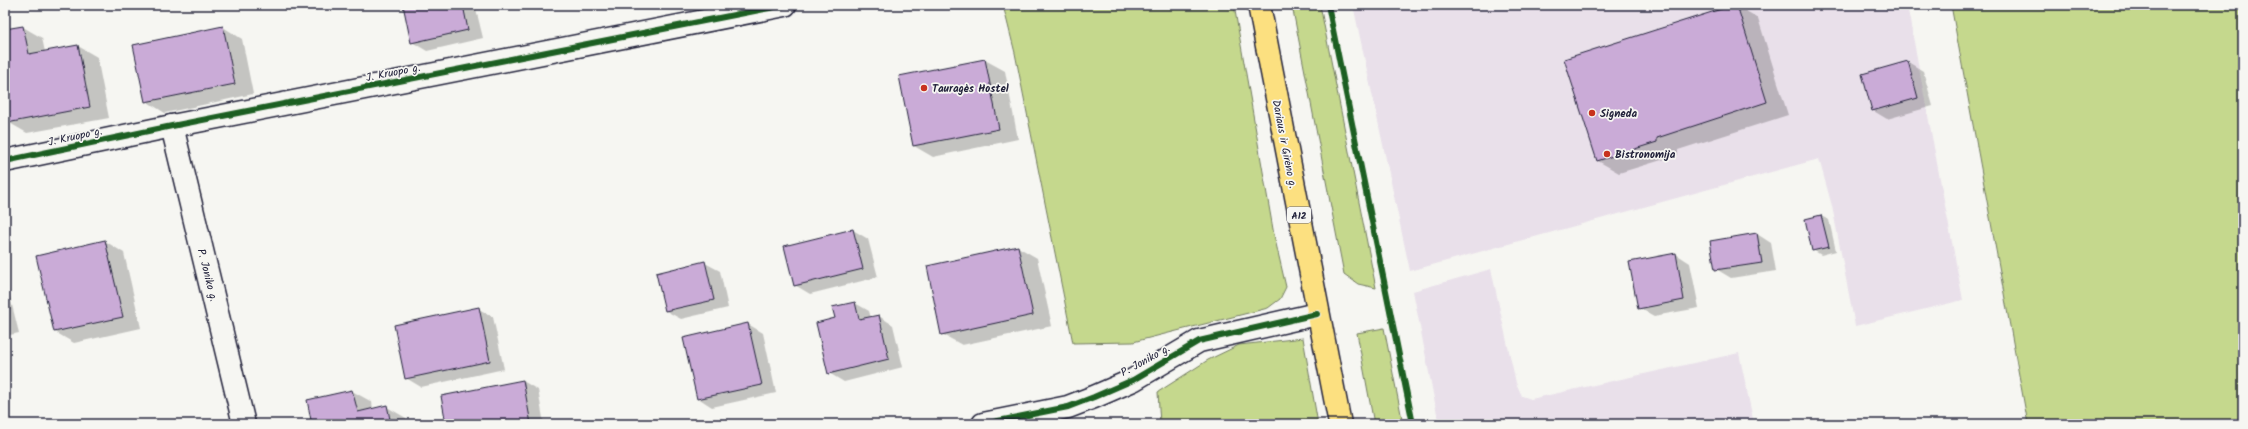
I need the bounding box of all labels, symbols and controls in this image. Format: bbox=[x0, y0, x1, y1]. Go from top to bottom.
street label: J. Kruopo g. bbox=[364, 59, 422, 87]
place label: Tauragės Hostel bbox=[932, 80, 1009, 98]
marker: Tauragės Hostel bbox=[919, 83, 929, 93]
street label: Dariaus ir Girėno g. bbox=[1267, 98, 1301, 190]
place label: Signeda bbox=[1600, 105, 1638, 123]
marker: Signeda bbox=[1587, 108, 1597, 118]
street label: J. Kruopo g. bbox=[46, 122, 104, 152]
place label: Bistronomija bbox=[1615, 146, 1676, 164]
marker: Bistronomija bbox=[1602, 149, 1612, 159]
road number: A12 bbox=[1287, 207, 1311, 223]
street label: P. Joniko g. bbox=[192, 247, 222, 304]
street label: P. Joniko g. bbox=[1118, 340, 1173, 382]

